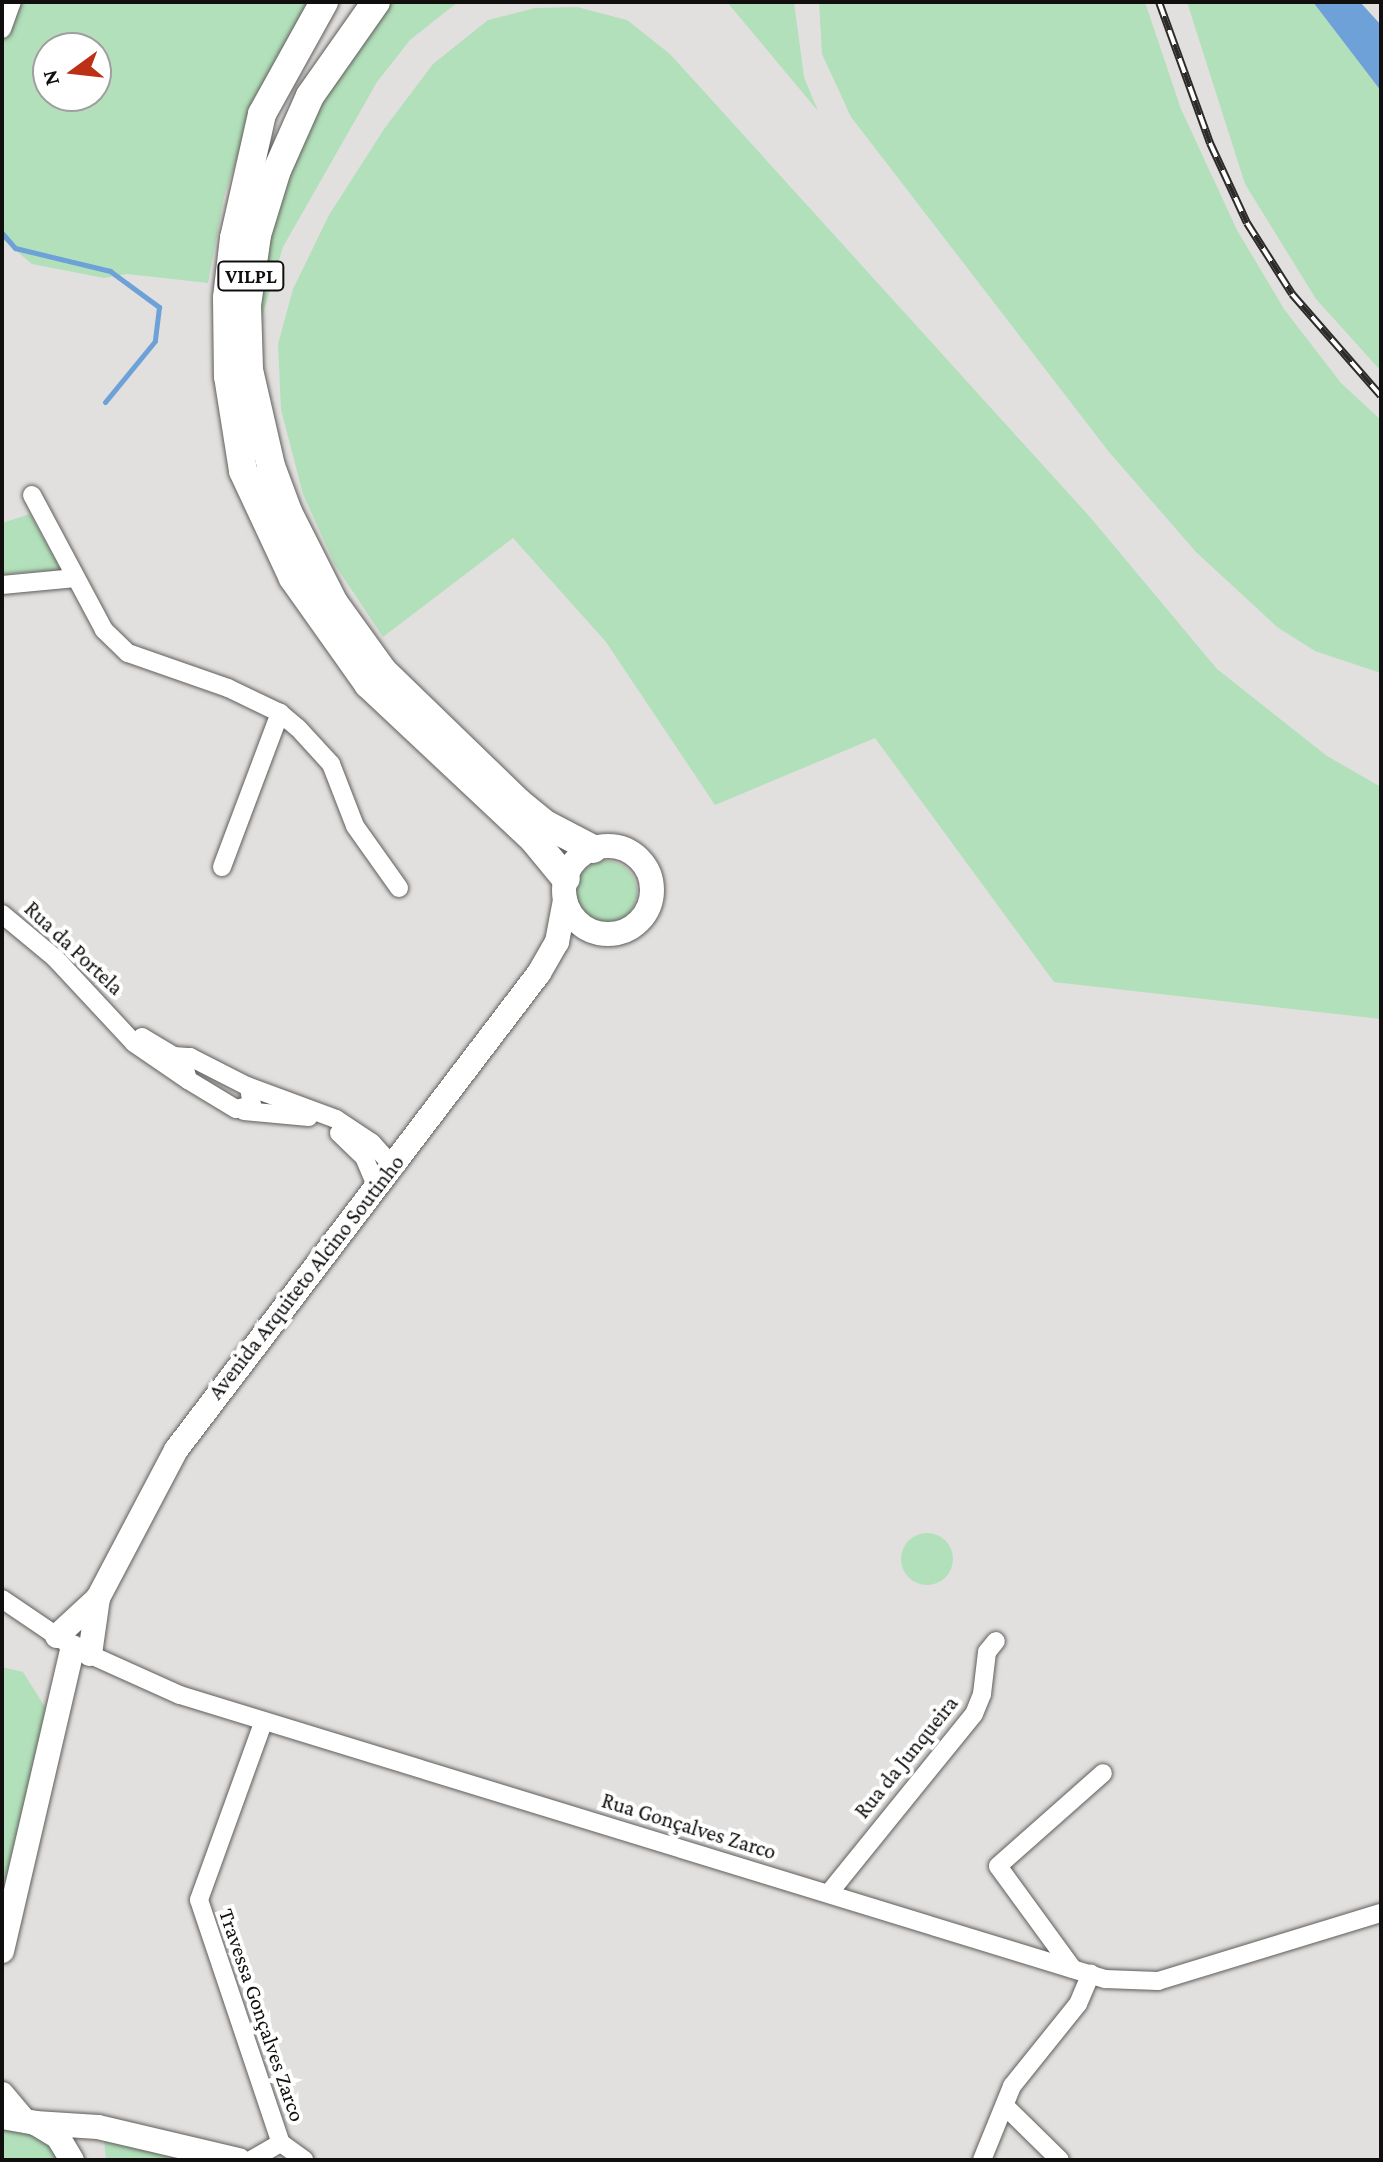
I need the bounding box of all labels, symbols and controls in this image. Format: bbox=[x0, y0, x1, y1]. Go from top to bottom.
north arrow bbox=[32, 32, 112, 112]
text: N bbox=[36, 67, 64, 88]
road number: VILPL bbox=[217, 260, 285, 292]
street label: Rua da Portela bbox=[19, 895, 129, 1001]
street label: Avenida Arquiteto Alcino Soutinho bbox=[202, 1149, 410, 1405]
street label: Rua da Junqueira bbox=[849, 1690, 963, 1824]
street label: Rua Gonçalves Zarco bbox=[599, 1787, 779, 1865]
street label: Travessa Gonçalves Zarco bbox=[213, 1905, 311, 2125]

